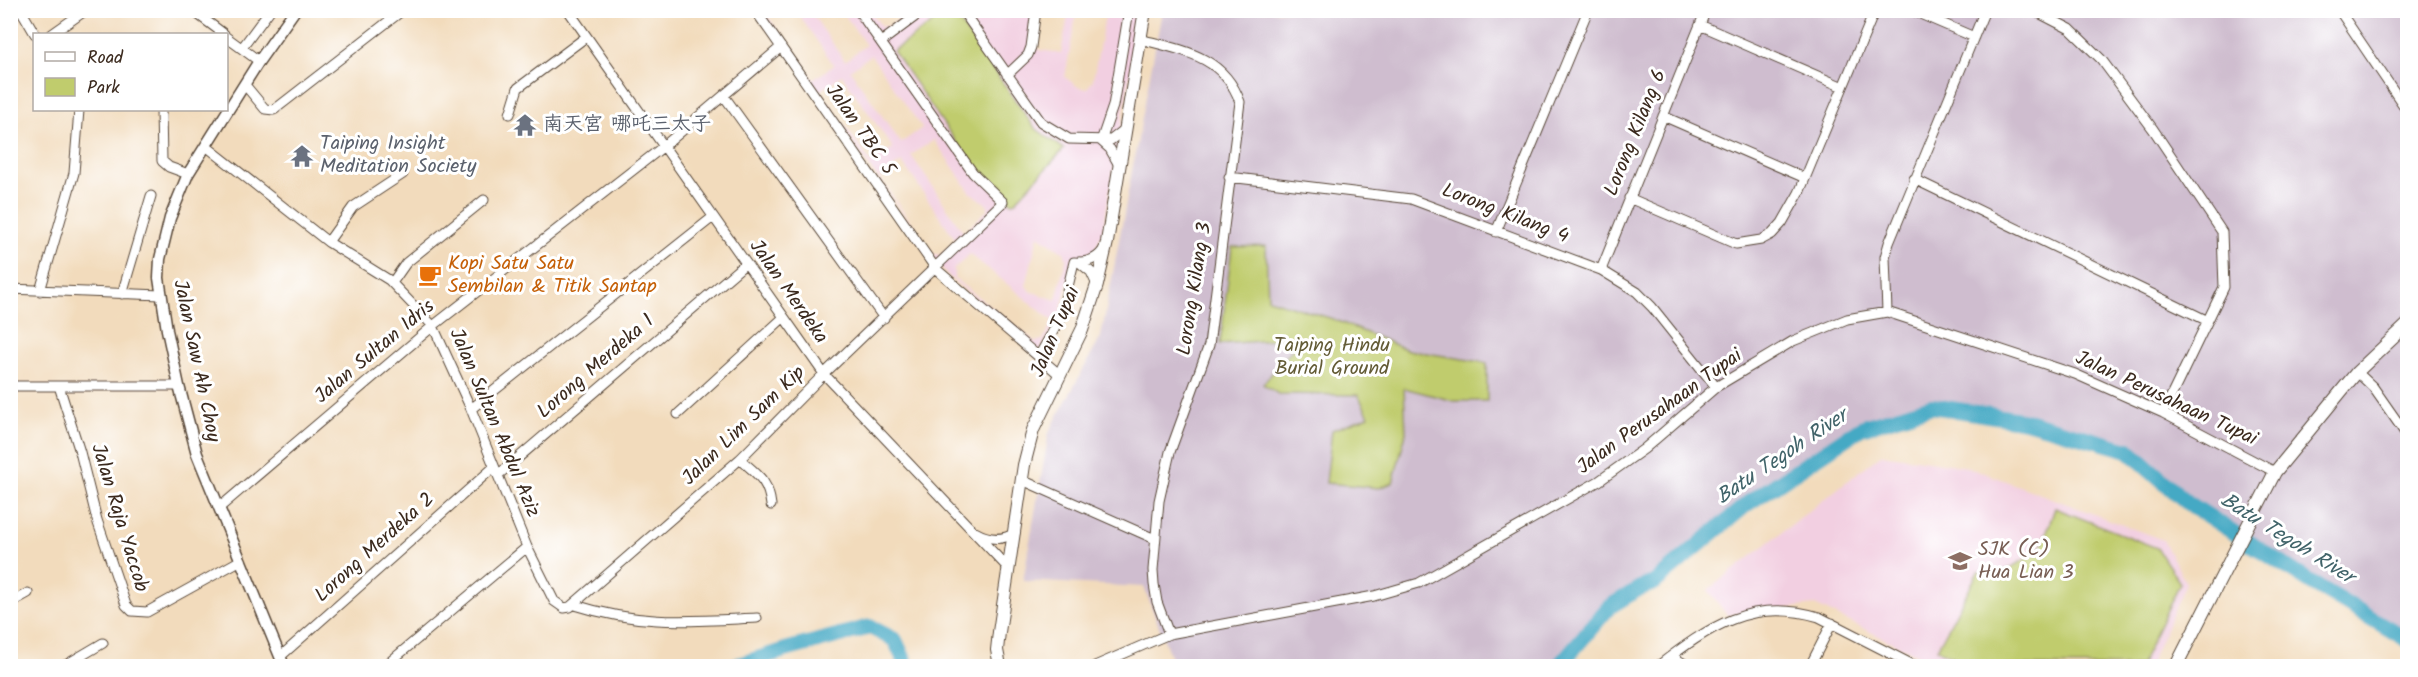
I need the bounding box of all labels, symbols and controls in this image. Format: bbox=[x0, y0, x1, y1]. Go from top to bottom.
legend bbox=[33, 33, 228, 111]
text: Road bbox=[87, 44, 124, 73]
street label: Lorong Kilang 6 bbox=[1596, 65, 1676, 201]
text: Park bbox=[87, 74, 120, 103]
street label: Jalan TBC 5 bbox=[817, 77, 904, 184]
place label: 南天宫 哪吒三太子 bbox=[543, 109, 711, 141]
temple icon: 南天宫 哪吒三太子 bbox=[512, 112, 538, 138]
place label: Taiping Insight Meditation Society bbox=[320, 128, 477, 183]
temple icon: Taiping Insight Meditation Society bbox=[289, 143, 315, 169]
street label: Lorong Kilang 4 bbox=[1437, 175, 1573, 253]
street label: Lorong Kilang 3 bbox=[1169, 220, 1221, 358]
street label: Jalan Merdeka bbox=[740, 233, 836, 351]
place label: Kopi Satu Satu Sembilan & Titik Santap bbox=[448, 248, 657, 303]
cafe icon: Kopi Satu Satu Sembilan & Titik Santap bbox=[417, 262, 443, 288]
street label: Jalan Saw Ah Choy bbox=[163, 277, 229, 446]
street label: Jalan Tupai bbox=[1023, 281, 1090, 382]
street label: Jalan Sultan Idris bbox=[308, 292, 443, 412]
street label: Lorong Merdeka 1 bbox=[530, 307, 662, 427]
street label: Jalan Sultan Abdul Aziz bbox=[440, 324, 548, 523]
park label: Taiping Hindu Burial Ground bbox=[1274, 330, 1390, 385]
street label: Jalan Perusahaan Tupai bbox=[1571, 340, 1750, 483]
street label: Jalan Perusahaan Tupai bbox=[2070, 343, 2264, 456]
street label: Jalan Lim Sam Kip bbox=[675, 358, 813, 494]
water label: Batu Tegoh River bbox=[1710, 398, 1858, 513]
street label: Jalan Raja Yaccob bbox=[81, 440, 157, 597]
street label: Lorong Merdeka 2 bbox=[308, 485, 442, 611]
water label: Batu Tegoh River bbox=[2214, 485, 2364, 595]
place label: SJK (C) Hua Lian 3 bbox=[1978, 534, 2074, 589]
school or university icon: SJK (C) Hua Lian 3 bbox=[1947, 548, 1973, 574]

